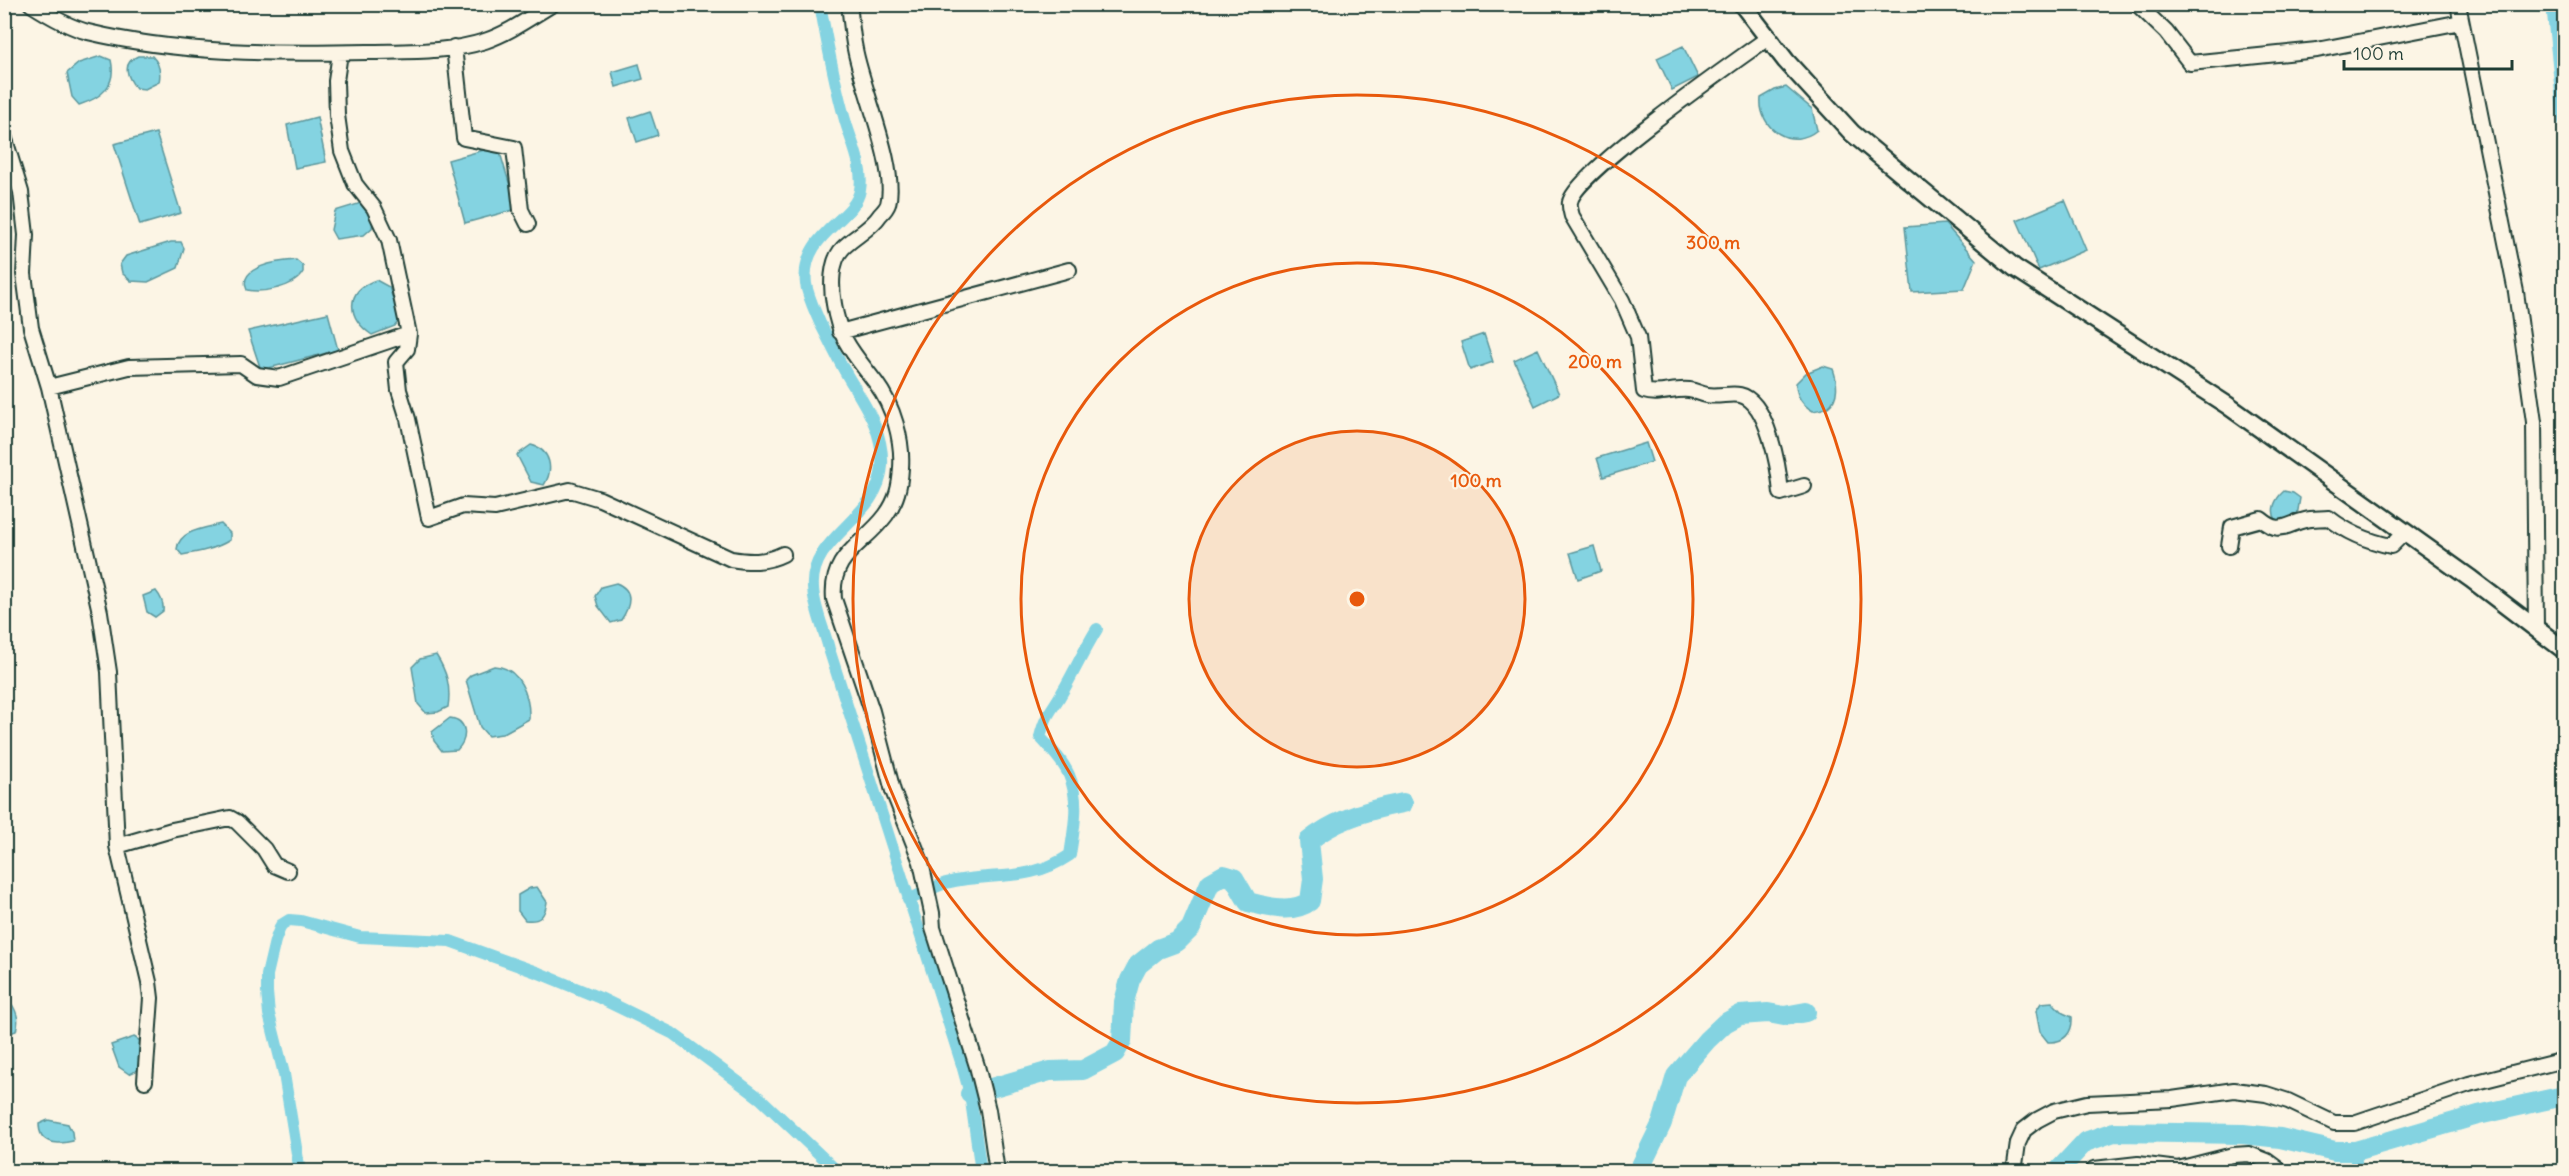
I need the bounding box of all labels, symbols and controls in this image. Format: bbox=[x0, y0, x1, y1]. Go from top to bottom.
scale bar bbox=[2344, 33, 2512, 71]
text: 100 m bbox=[2353, 42, 2404, 65]
text: 300 m bbox=[1686, 231, 1740, 254]
text: 200 m bbox=[1568, 350, 1622, 373]
text: 100 m bbox=[1451, 469, 1502, 492]
centre of rings bbox=[1347, 589, 1367, 609]

